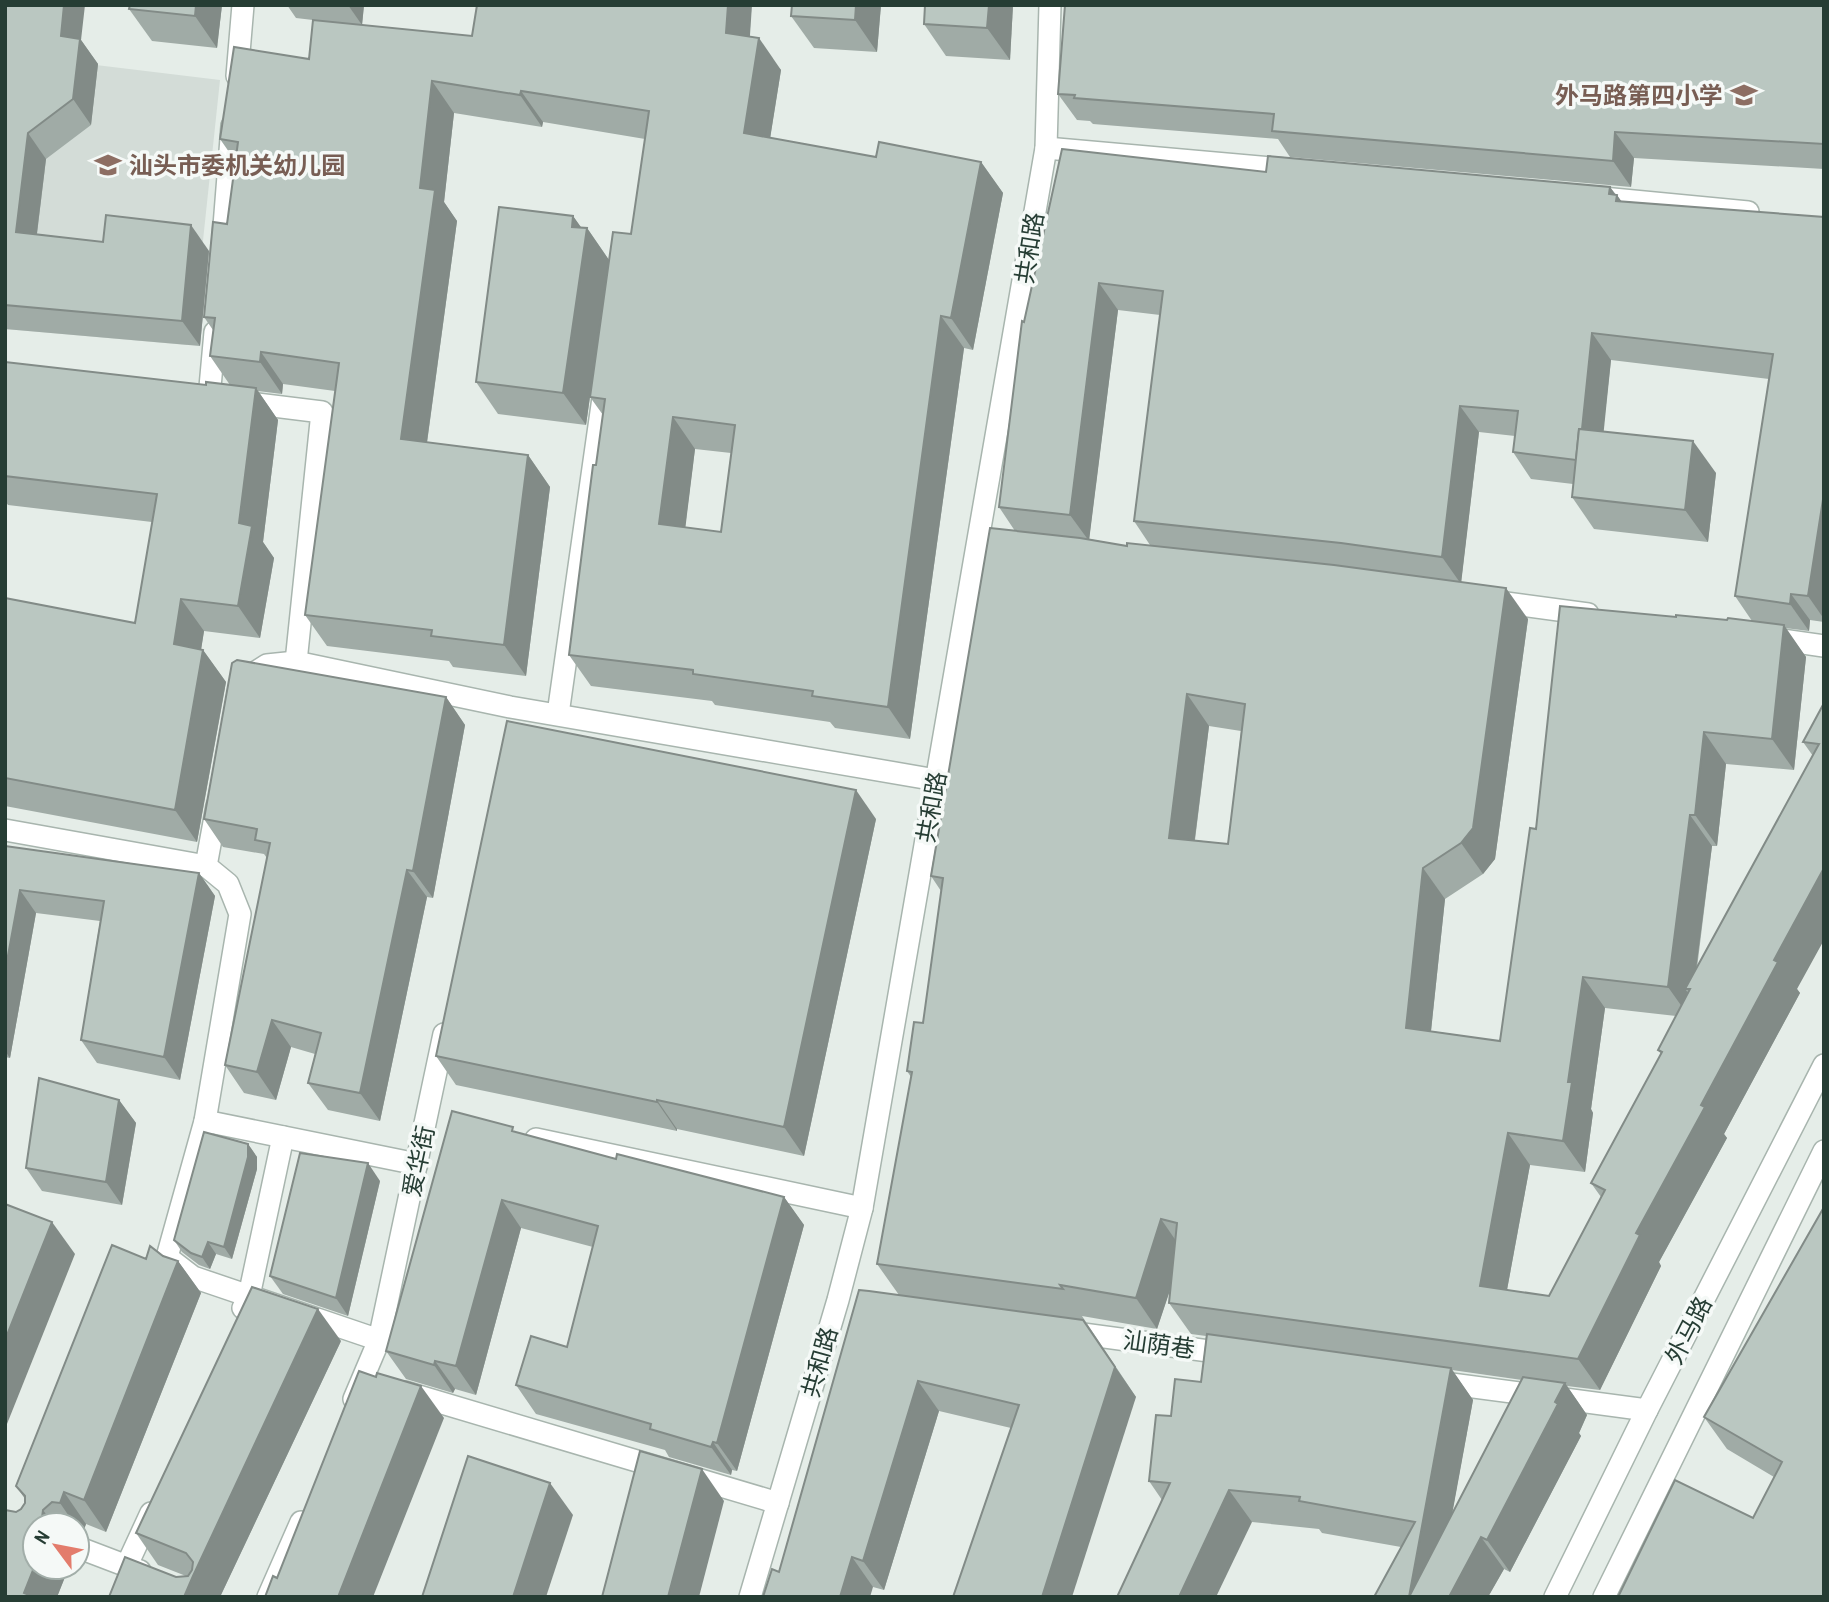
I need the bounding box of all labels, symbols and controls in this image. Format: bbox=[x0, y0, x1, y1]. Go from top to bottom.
place label: 外马路第四小学 bbox=[1555, 79, 1723, 111]
school or university icon: 外马路第四小学 bbox=[1729, 80, 1759, 110]
place label: 汕头市委机关幼儿园 bbox=[129, 149, 345, 181]
school or university icon: 汕头市委机关幼儿园 bbox=[93, 150, 123, 180]
street label: 共和路 bbox=[1008, 210, 1050, 286]
street label: 共和路 bbox=[909, 769, 953, 845]
street label: 爱华街 bbox=[395, 1122, 441, 1200]
street label: 外马路 bbox=[1657, 1291, 1719, 1369]
street label: 共和路 bbox=[794, 1323, 844, 1401]
street label: 汕荫巷 bbox=[1121, 1323, 1197, 1365]
north arrow bbox=[21, 1511, 91, 1581]
text: N bbox=[28, 1525, 56, 1549]

